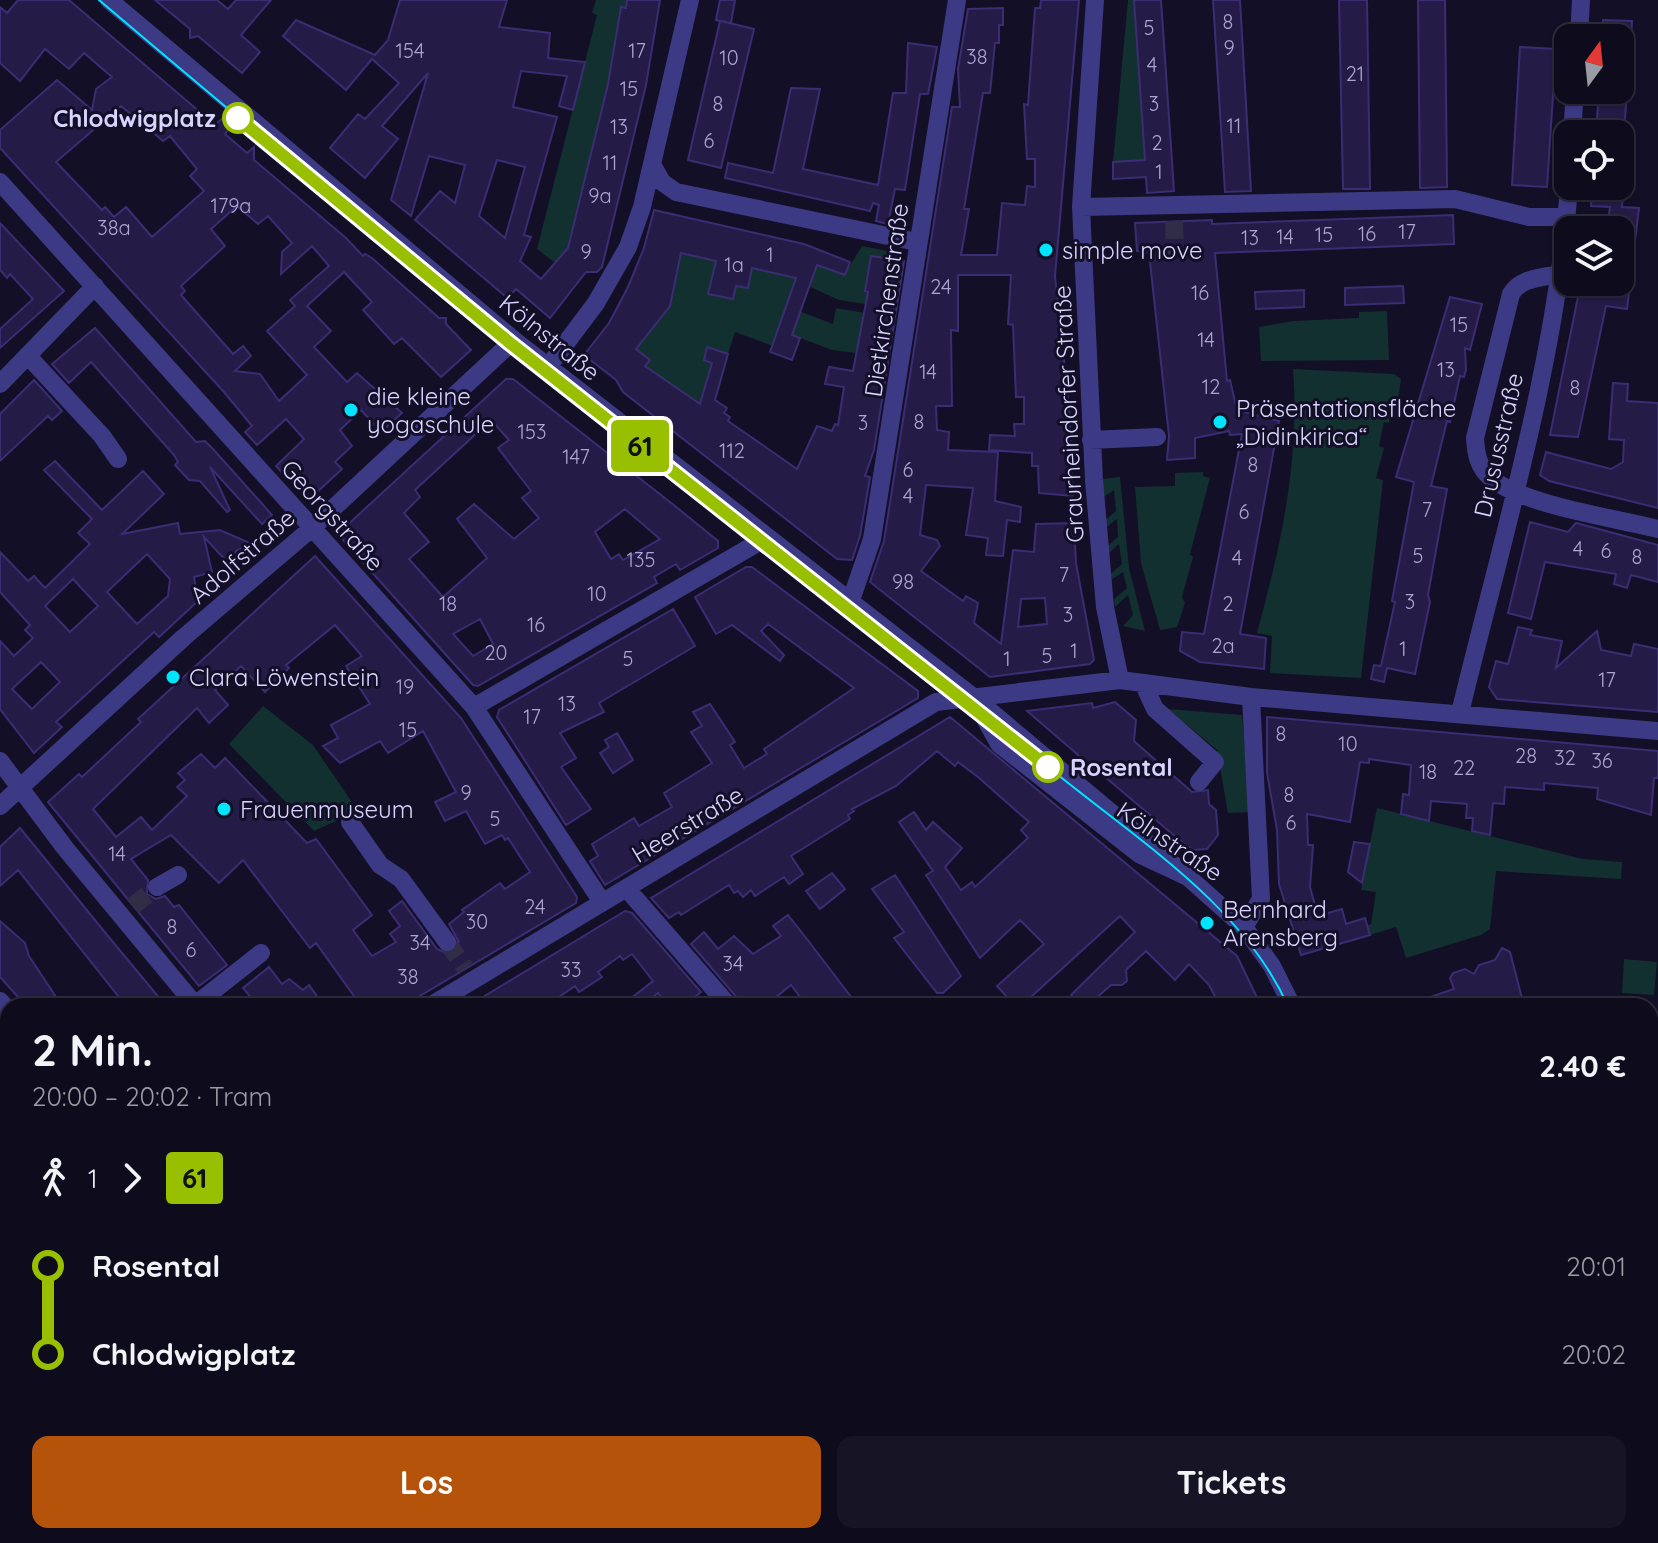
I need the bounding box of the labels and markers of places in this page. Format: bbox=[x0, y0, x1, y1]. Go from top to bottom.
place label: Chlodwigplatz bbox=[53, 103, 216, 133]
marker: Chlodwigplatz bbox=[223, 103, 253, 133]
place label: simple move bbox=[1062, 235, 1203, 265]
marker: simple move bbox=[1037, 241, 1055, 259]
place label: die kleine yogaschule bbox=[367, 381, 494, 439]
place label: Präsentationsfläche „Didinkirica“ bbox=[1236, 393, 1456, 451]
marker: die kleine yogaschule bbox=[342, 401, 360, 419]
marker: Präsentationsfläche „Didinkirica“ bbox=[1211, 413, 1229, 431]
place label: Clara Löwenstein bbox=[189, 662, 379, 692]
marker: Clara Löwenstein bbox=[164, 668, 182, 686]
marker: Rosental bbox=[1033, 752, 1063, 782]
place label: Rosental bbox=[1070, 752, 1173, 782]
place label: Frauenmuseum bbox=[240, 794, 414, 824]
marker: Frauenmuseum bbox=[215, 800, 233, 818]
place label: Bernhard Arensberg bbox=[1223, 894, 1338, 952]
marker: Bernhard Arensberg bbox=[1198, 914, 1216, 932]

